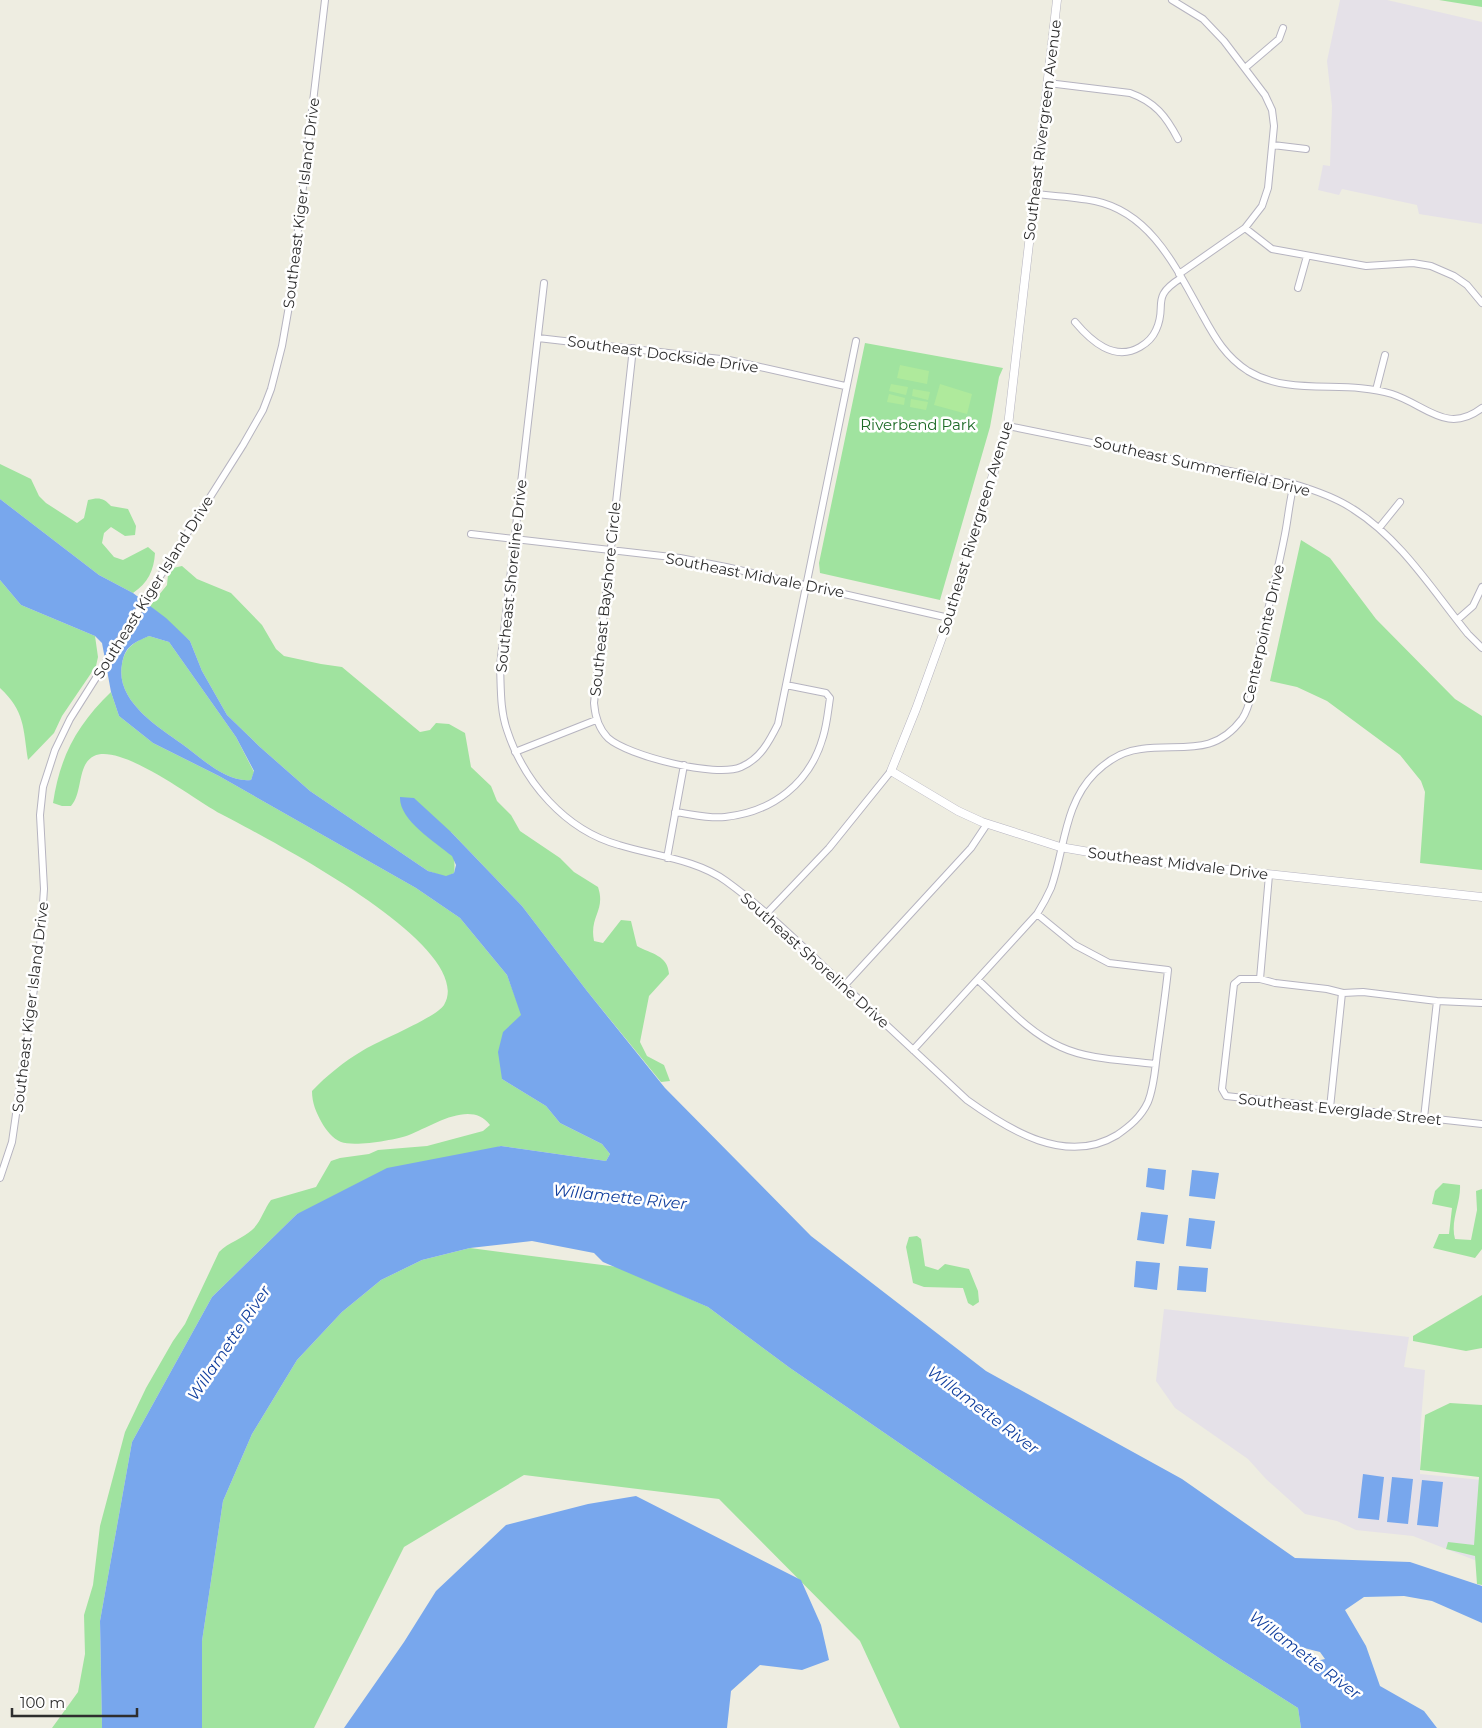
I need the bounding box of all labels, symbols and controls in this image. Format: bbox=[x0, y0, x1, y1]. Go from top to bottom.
street label: Southeast Rivergreen Avenue bbox=[1019, 18, 1065, 242]
street label: Southeast Kiger Island Drive bbox=[279, 97, 323, 309]
street label: Southeast Dockside Drive bbox=[566, 331, 760, 377]
park label: Riverbend Park bbox=[860, 415, 976, 434]
street label: Southeast Rivergreen Avenue bbox=[933, 419, 1017, 637]
street label: Southeast Summerfield Drive bbox=[1092, 432, 1312, 500]
street label: Southeast Shoreline Drive bbox=[491, 478, 531, 674]
street label: Southeast Kiger Island Drive bbox=[89, 492, 217, 682]
street label: Southeast Bayshore Circle bbox=[585, 501, 625, 697]
street label: Southeast Midvale Drive bbox=[664, 548, 846, 602]
street label: Centerpointe Drive bbox=[1238, 563, 1288, 705]
street label: Southeast Midvale Drive bbox=[1087, 843, 1269, 883]
street label: Southeast Shoreline Drive bbox=[737, 888, 893, 1032]
street label: Southeast Kiger Island Drive bbox=[8, 901, 52, 1113]
street label: Southeast Everglade Street bbox=[1237, 1089, 1443, 1129]
water label: Willamette River bbox=[552, 1181, 688, 1214]
water label: Willamette River bbox=[184, 1282, 275, 1404]
water label: Willamette River bbox=[924, 1362, 1043, 1458]
water label: Willamette River bbox=[1246, 1607, 1365, 1703]
scale bar bbox=[12, 1686, 138, 1718]
text: 100 m bbox=[20, 1693, 65, 1712]

